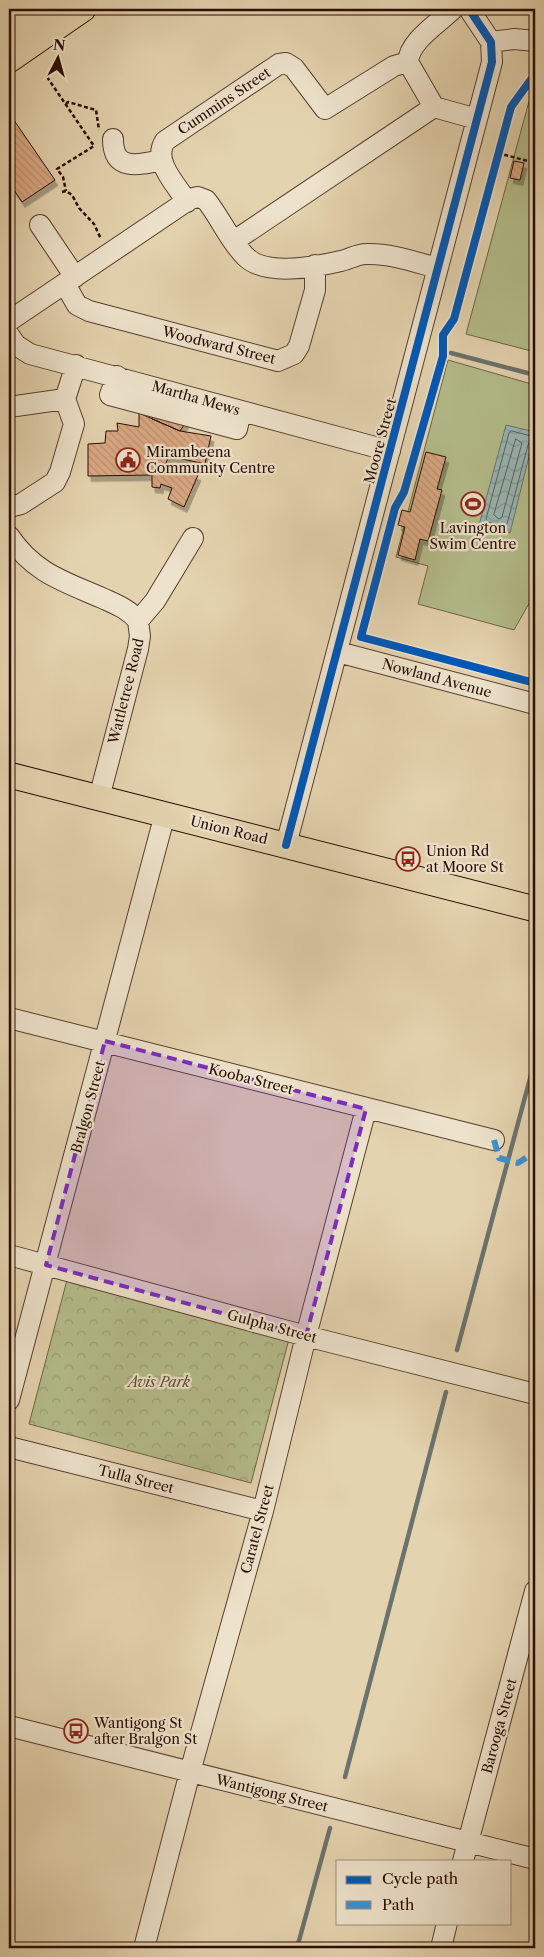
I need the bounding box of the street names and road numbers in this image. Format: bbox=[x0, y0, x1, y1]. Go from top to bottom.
street label: Cummins Street bbox=[174, 63, 274, 139]
street label: Woodward Street bbox=[160, 322, 277, 368]
street label: Martha Mews bbox=[150, 377, 242, 419]
street label: Moore Street bbox=[360, 396, 400, 486]
street label: Wattletree Road bbox=[104, 636, 148, 747]
street label: Nowland Avenue bbox=[380, 655, 494, 701]
street label: Union Road bbox=[188, 812, 270, 848]
street label: Bralgon Street bbox=[67, 1059, 109, 1155]
street label: Kooba Street bbox=[207, 1060, 295, 1098]
street label: Gulpha Street bbox=[225, 1305, 319, 1347]
street label: Tulla Street bbox=[96, 1461, 176, 1497]
street label: Caratel Street bbox=[236, 1482, 278, 1576]
street label: Barooga Street bbox=[478, 1676, 520, 1776]
street label: Wantigong Street bbox=[213, 1770, 330, 1816]

